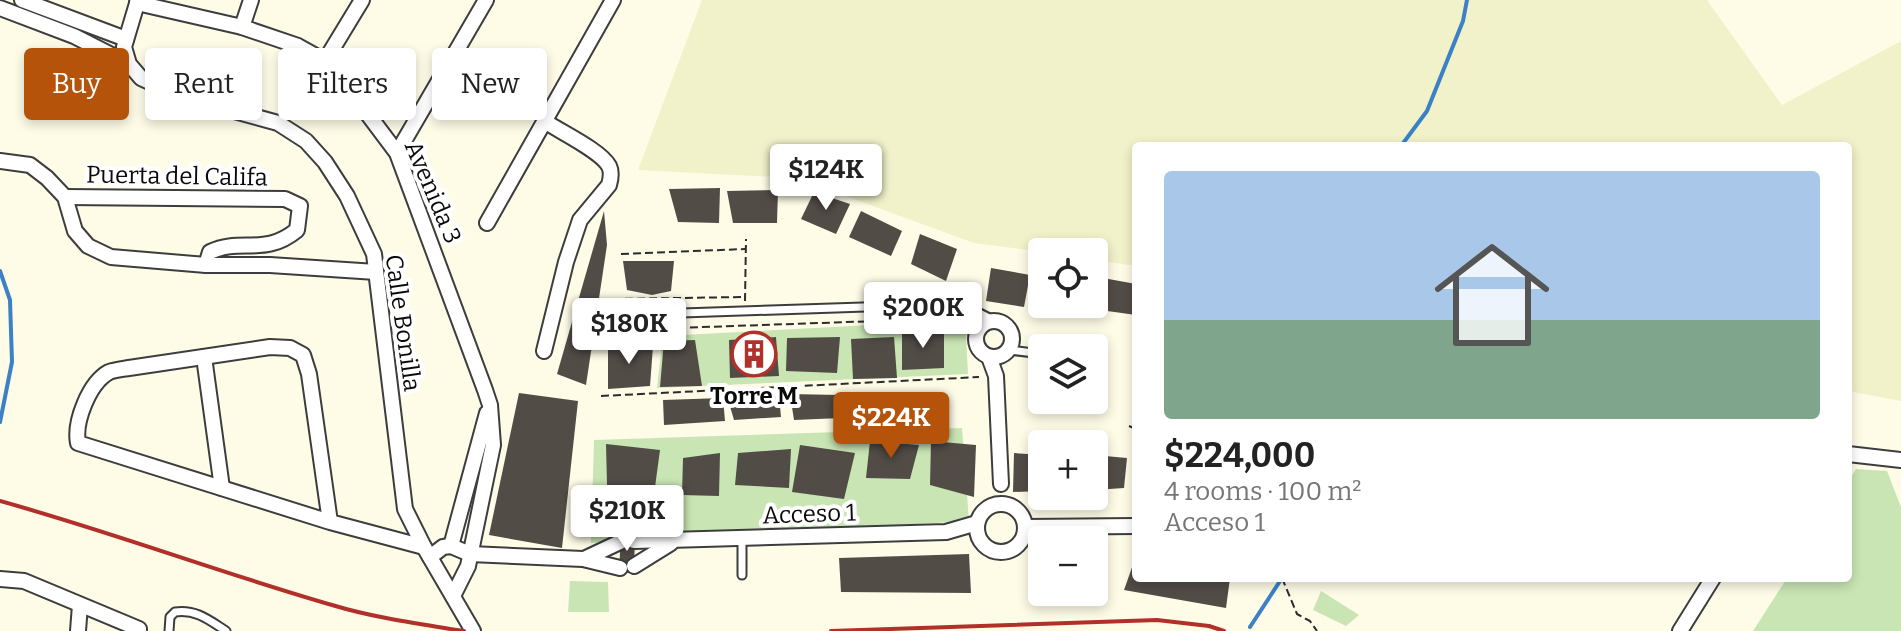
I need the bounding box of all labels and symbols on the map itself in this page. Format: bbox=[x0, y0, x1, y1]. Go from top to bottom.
street label: Avenida 3 bbox=[399, 136, 467, 248]
pin: $124K bbox=[770, 144, 882, 212]
street label: Puerta del Califa bbox=[86, 160, 268, 192]
street label: Calle Bonilla bbox=[380, 253, 426, 393]
pin: $200K bbox=[867, 282, 979, 350]
pin: $180K bbox=[573, 298, 685, 366]
building icon: Torre M bbox=[730, 330, 778, 378]
place label: Torre M bbox=[710, 382, 798, 410]
pin: $224K bbox=[835, 392, 947, 460]
pin: $210K bbox=[571, 485, 683, 553]
street label: Acceso 1 bbox=[762, 498, 856, 530]

